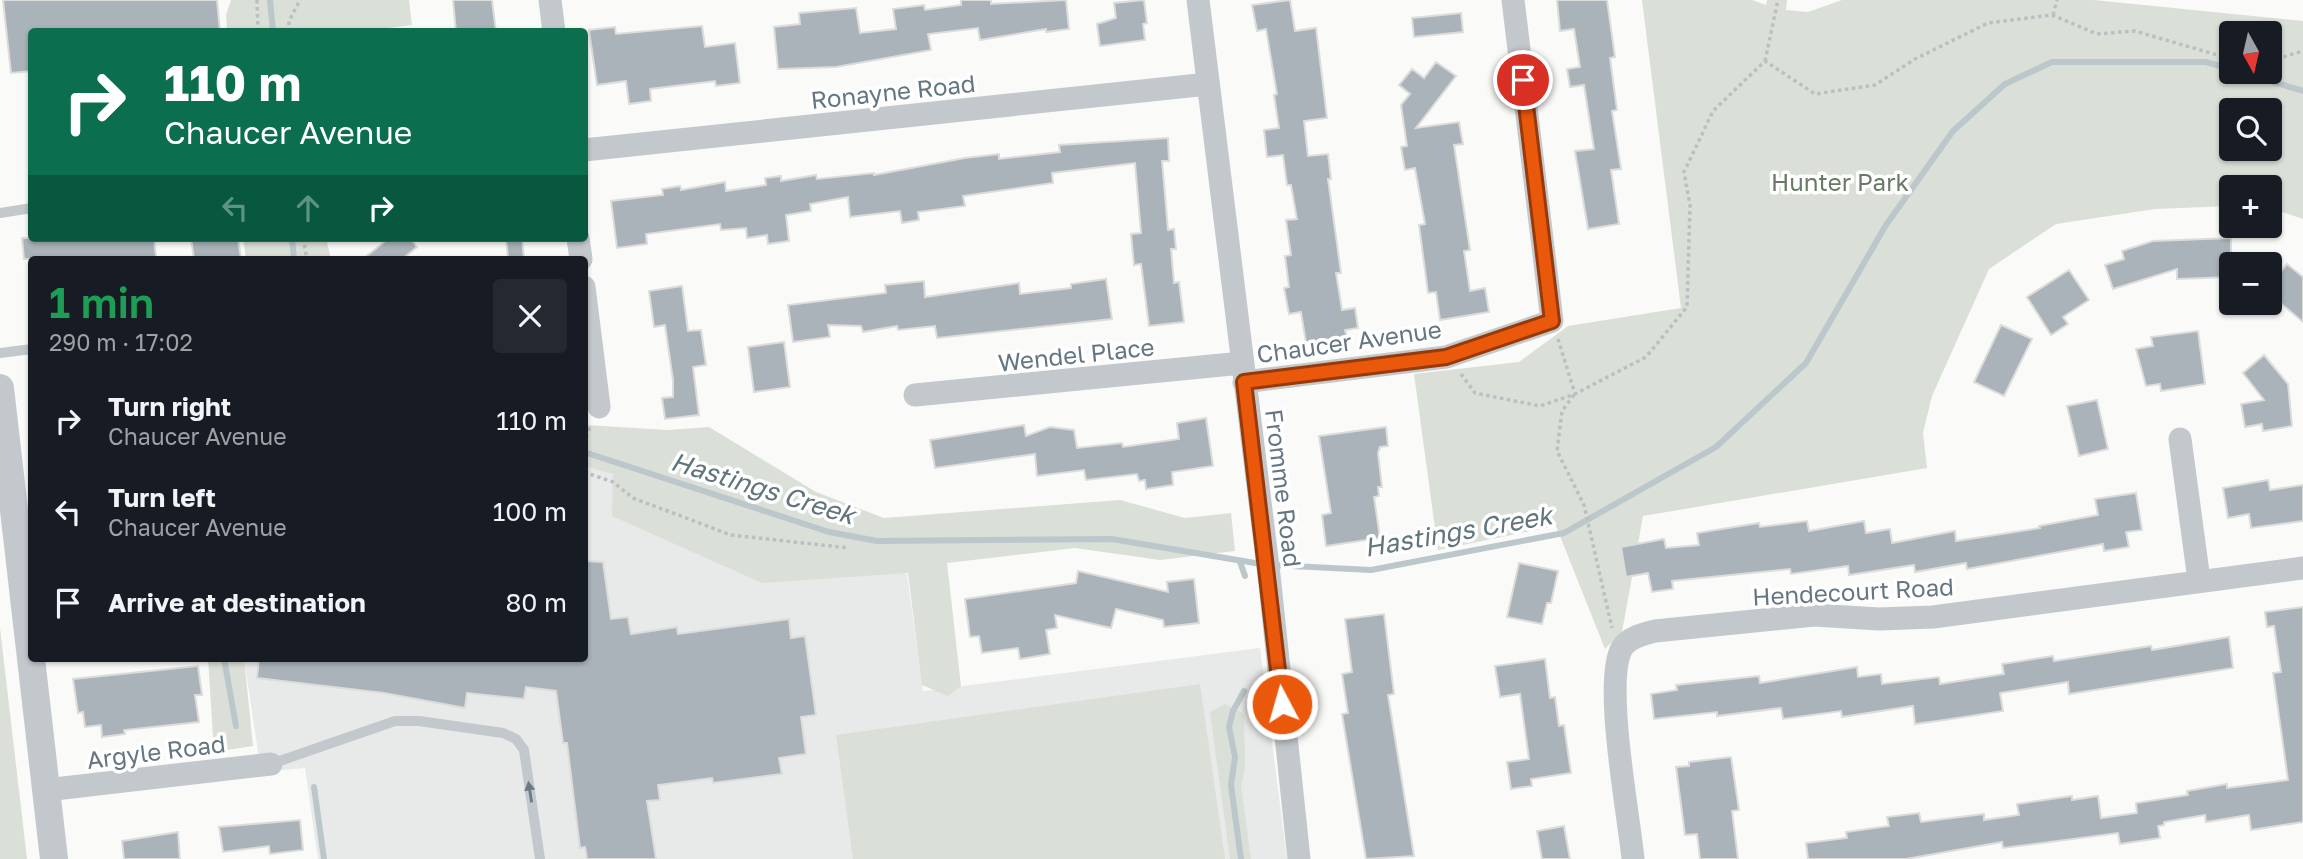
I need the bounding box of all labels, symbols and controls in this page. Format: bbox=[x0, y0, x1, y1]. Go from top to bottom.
north arrow bbox=[2219, 21, 2282, 84]
map controls bbox=[2219, 21, 2282, 315]
pin bbox=[1493, 50, 1553, 110]
text: 110 m bbox=[164, 53, 301, 112]
icon: right bbox=[49, 56, 140, 147]
icon: arrive bbox=[1504, 61, 1542, 99]
street label: Ronayne Road bbox=[809, 68, 977, 114]
button: search bbox=[2219, 98, 2282, 161]
text: Chaucer Avenue bbox=[164, 113, 412, 151]
park label: Hunter Park bbox=[1771, 167, 1909, 196]
button: + bbox=[2219, 175, 2282, 238]
icon: left bbox=[216, 189, 254, 227]
icon: ahead bbox=[289, 189, 327, 227]
icon: right bbox=[362, 189, 400, 227]
button: − bbox=[2219, 252, 2282, 315]
text: 1 min bbox=[49, 277, 154, 327]
button: close bbox=[493, 279, 567, 353]
street label: Chaucer Avenue bbox=[1255, 314, 1443, 368]
text: 290 m · 17:02 bbox=[49, 328, 193, 356]
street label: Wendel Place bbox=[996, 331, 1156, 377]
text: Turn right bbox=[108, 391, 231, 422]
icon: right bbox=[49, 402, 87, 440]
text: 110 m bbox=[496, 405, 567, 436]
street label: Fromme Road bbox=[1260, 407, 1308, 569]
text: Chaucer Avenue bbox=[108, 422, 286, 450]
water label: Hastings Creek bbox=[667, 445, 861, 531]
text: Turn left bbox=[108, 482, 216, 513]
icon: left bbox=[49, 493, 87, 531]
text: 100 m bbox=[493, 496, 567, 527]
water label: Hastings Creek bbox=[1362, 499, 1557, 563]
text: Chaucer Avenue bbox=[108, 513, 286, 541]
street label: Hendecourt Road bbox=[1751, 571, 1955, 611]
icon: arrive bbox=[49, 584, 87, 622]
text: Arrive at destination bbox=[108, 587, 366, 618]
text: 80 m bbox=[506, 587, 567, 618]
position arrow bbox=[1245, 667, 1319, 741]
street label: Argyle Road bbox=[85, 728, 227, 774]
one-way arrow bbox=[524, 780, 535, 802]

